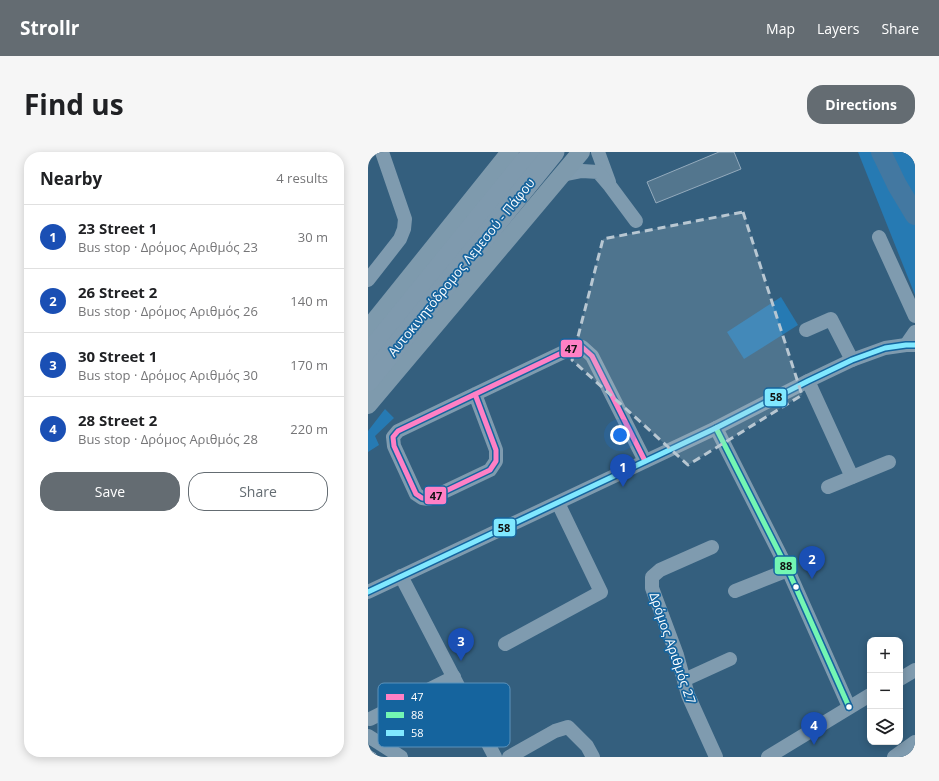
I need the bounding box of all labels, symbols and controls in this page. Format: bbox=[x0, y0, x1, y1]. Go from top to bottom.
text: Strollr bbox=[20, 15, 79, 41]
text: Map bbox=[766, 19, 795, 38]
text: Layers bbox=[817, 19, 859, 38]
text: Share bbox=[881, 19, 919, 38]
text: Find us bbox=[24, 85, 124, 123]
button: Directions bbox=[807, 85, 915, 124]
text: Nearby bbox=[40, 167, 102, 190]
text: 4 results bbox=[276, 169, 328, 187]
street label: Αυτοκινητόδρομος Λεμεσού - Πάφου bbox=[383, 174, 539, 360]
text: 23 Street 1 bbox=[78, 218, 157, 238]
text: 1 bbox=[49, 228, 57, 246]
text: 30 m bbox=[298, 228, 328, 246]
text: Bus stop · Δρόμος Αριθμός 23 bbox=[78, 238, 258, 256]
text: 26 Street 2 bbox=[78, 282, 157, 302]
text: 2 bbox=[49, 292, 57, 310]
text: 140 m bbox=[290, 292, 328, 310]
text: Bus stop · Δρόμος Αριθμός 26 bbox=[78, 302, 258, 320]
line badge: 47 bbox=[560, 339, 583, 358]
text: 47 bbox=[565, 341, 577, 356]
text: 30 Street 1 bbox=[78, 346, 157, 366]
text: 3 bbox=[49, 356, 57, 374]
text: 170 m bbox=[290, 356, 328, 374]
text: Bus stop · Δρόμος Αριθμός 30 bbox=[78, 366, 258, 384]
line badge: 58 bbox=[764, 388, 787, 407]
text: 58 bbox=[770, 389, 782, 404]
text: 28 Street 2 bbox=[78, 410, 157, 430]
text: 4 bbox=[49, 420, 57, 438]
text: 220 m bbox=[290, 420, 328, 438]
your location bbox=[610, 425, 630, 445]
text: Bus stop · Δρόμος Αριθμός 28 bbox=[78, 430, 258, 448]
pin: 1 bbox=[610, 454, 636, 487]
button: Save bbox=[40, 472, 180, 511]
button: Share bbox=[188, 472, 328, 511]
line badge: 47 bbox=[424, 486, 447, 505]
text: 47 bbox=[430, 488, 442, 503]
line badge: 58 bbox=[493, 518, 516, 537]
text: 58 bbox=[498, 520, 510, 535]
pin: 2 bbox=[799, 546, 825, 579]
line badge: 88 bbox=[774, 556, 797, 575]
text: 88 bbox=[780, 558, 792, 573]
unlabelled marker bbox=[791, 582, 801, 592]
street label: Δρόμος Αριθμός 27 bbox=[645, 590, 701, 706]
pin: 3 bbox=[448, 628, 474, 661]
map controls bbox=[867, 637, 903, 745]
button: + bbox=[867, 637, 903, 673]
button: − bbox=[867, 673, 903, 709]
legend bbox=[378, 683, 510, 747]
text: 47 bbox=[411, 689, 424, 704]
unlabelled marker bbox=[844, 702, 854, 712]
text: 88 bbox=[411, 707, 424, 722]
button: layers bbox=[867, 709, 903, 745]
pin: 4 bbox=[801, 712, 827, 745]
text: 58 bbox=[411, 725, 424, 740]

